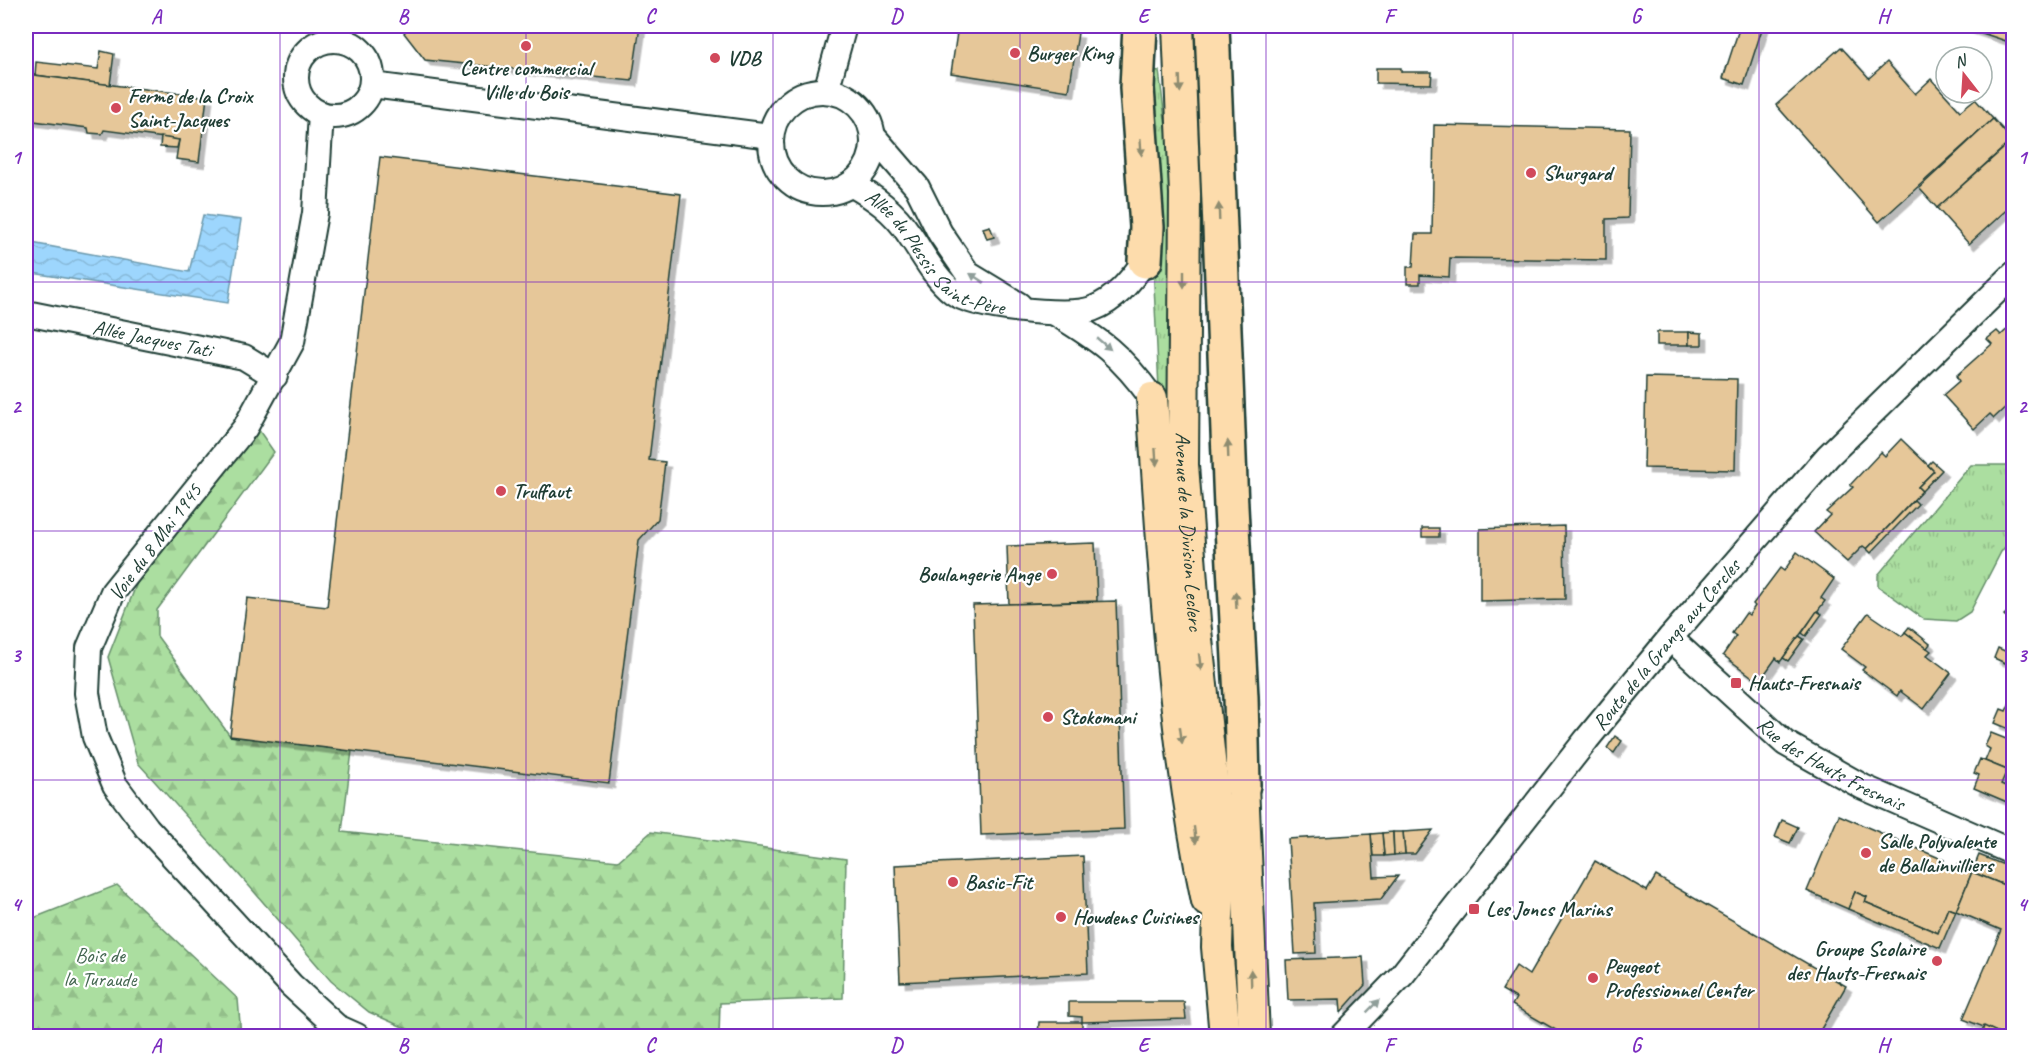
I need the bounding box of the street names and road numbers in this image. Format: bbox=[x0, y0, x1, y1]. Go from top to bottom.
street label: Allée du Plessis Saint-Père bbox=[860, 183, 1009, 321]
street label: Allée Jacques Tati bbox=[91, 314, 217, 364]
street label: Avenue de la Division Leclerc bbox=[1170, 432, 1209, 634]
street label: Voie du 8 Mai 1945 bbox=[103, 477, 208, 606]
street label: Route de la Grange aux Cercles bbox=[1587, 552, 1747, 735]
street label: Rue des Hauts Fresnais bbox=[1752, 711, 1910, 817]

